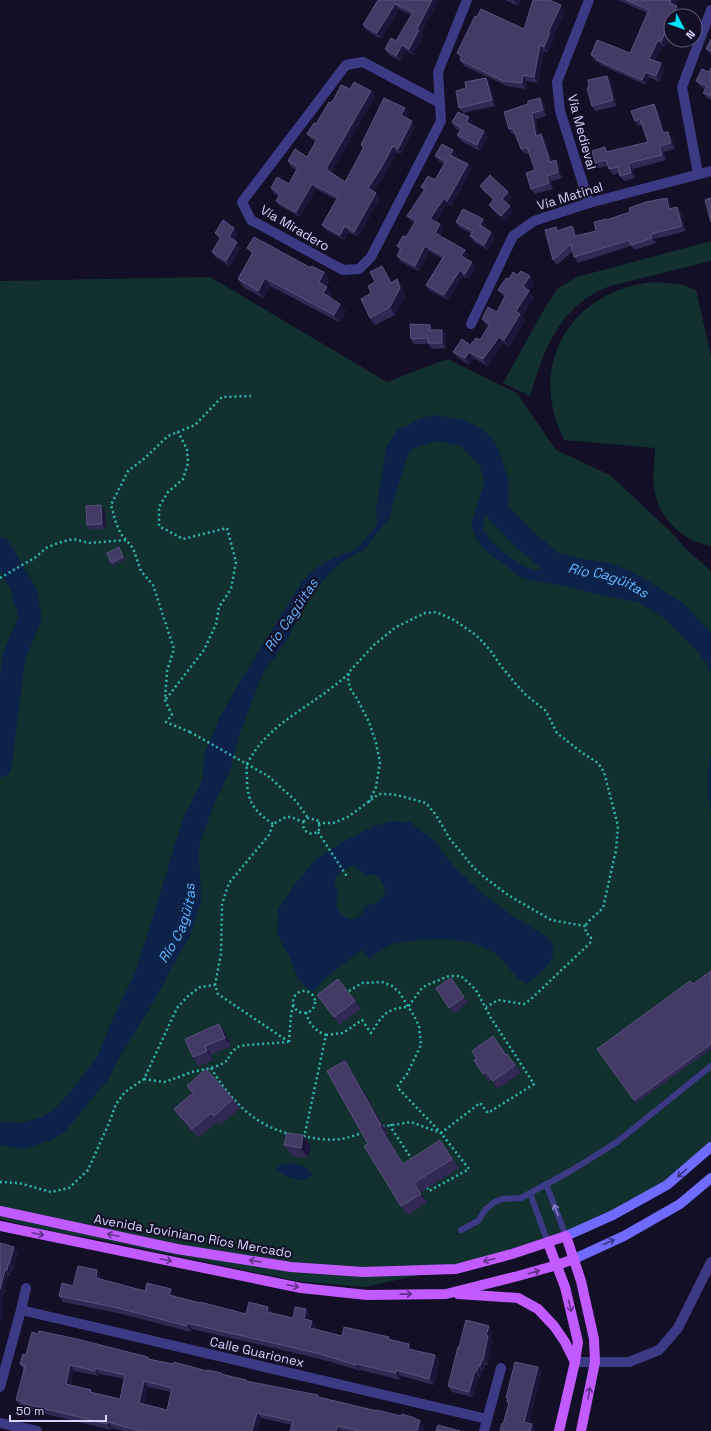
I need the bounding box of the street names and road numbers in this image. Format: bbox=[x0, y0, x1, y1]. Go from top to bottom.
street label: Vía Medieval bbox=[564, 92, 600, 172]
street label: Vía Matinal bbox=[535, 178, 605, 214]
street label: Vía Miradero bbox=[257, 201, 333, 255]
street label: Avenida Joviniano Ríos Mercado bbox=[93, 1210, 293, 1262]
street label: Calle Guarionex bbox=[208, 1333, 306, 1371]

